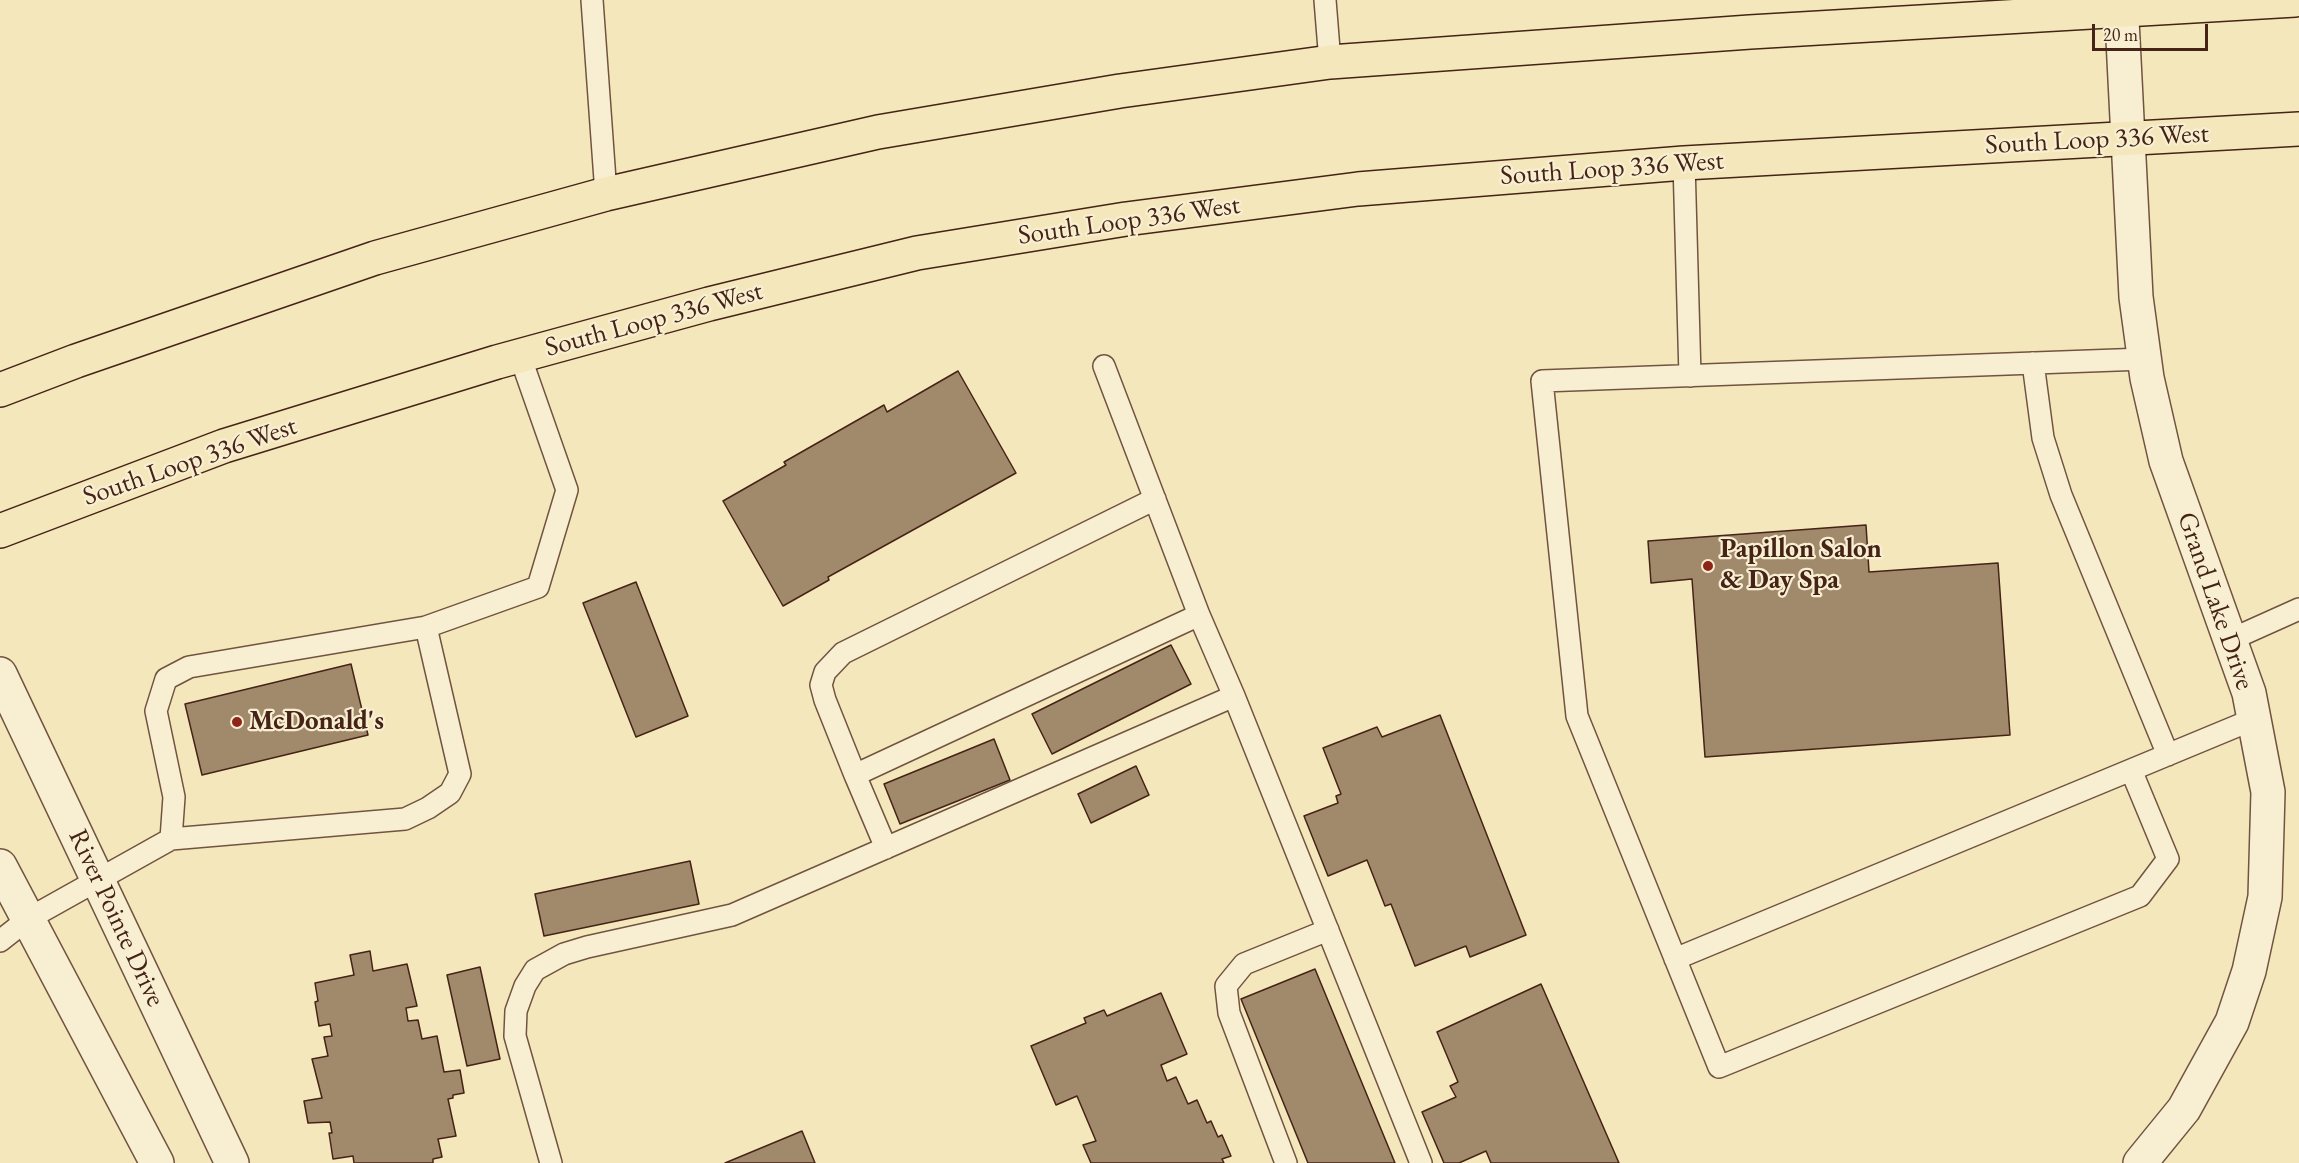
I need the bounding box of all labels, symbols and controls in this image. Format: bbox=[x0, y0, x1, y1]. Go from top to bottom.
scale bar bbox=[2095, 12, 2210, 50]
text: 20 m bbox=[2103, 23, 2138, 46]
street label: South Loop 336 West bbox=[1984, 118, 2210, 162]
street label: South Loop 336 West bbox=[1499, 145, 1725, 193]
street label: South Loop 336 West bbox=[1016, 189, 1242, 253]
street label: South Loop 336 West bbox=[542, 275, 766, 365]
street label: South Loop 336 West bbox=[79, 410, 301, 514]
street label: Grand Lake Drive bbox=[2169, 508, 2261, 694]
place label: Papillon Salon & Day Spa bbox=[1720, 534, 1882, 597]
marker: Papillon Salon & Day Spa bbox=[1701, 559, 1715, 573]
place label: McDonald's bbox=[249, 706, 384, 738]
marker: McDonald's bbox=[230, 715, 244, 729]
street label: River Pointe Drive bbox=[61, 824, 171, 1012]

